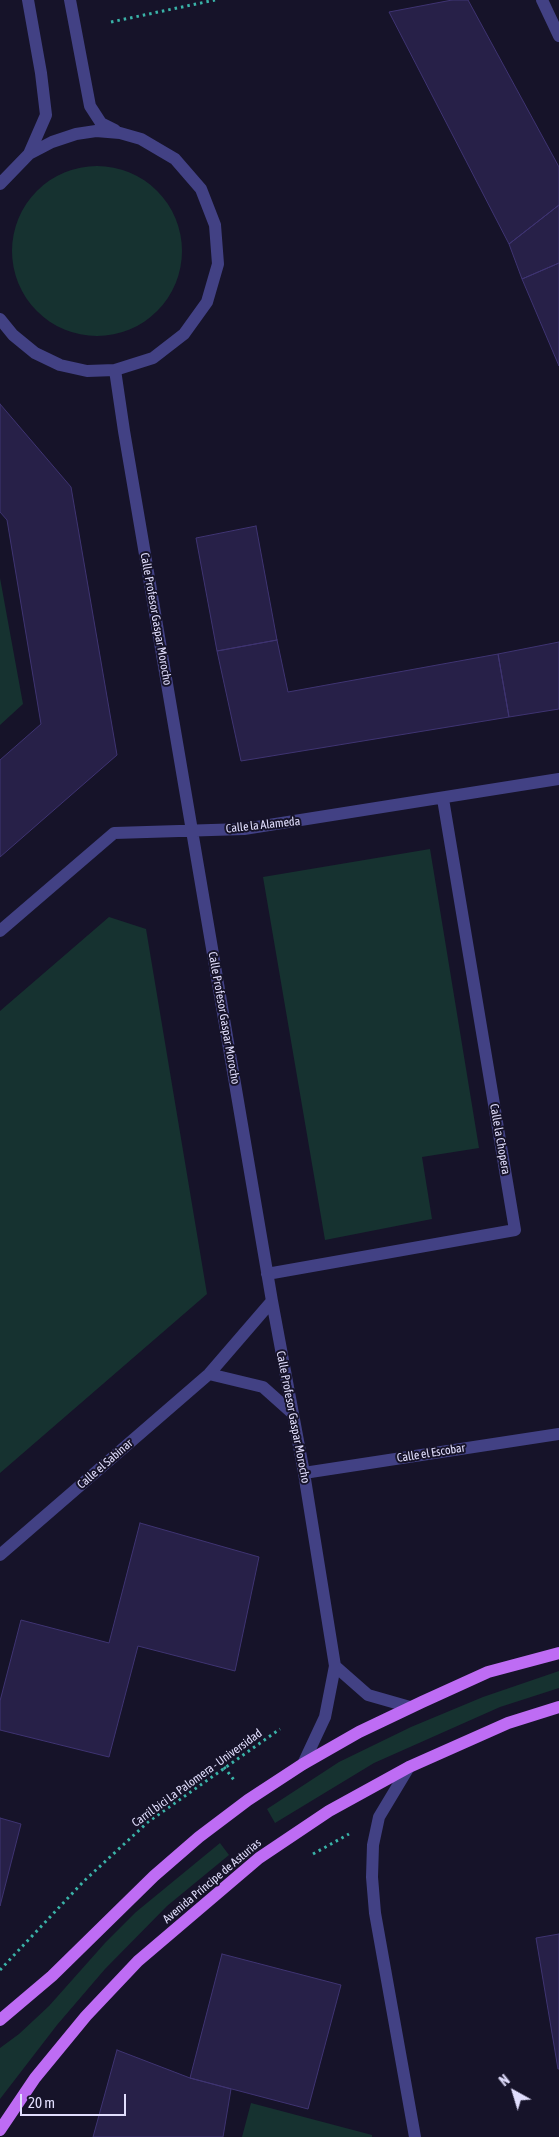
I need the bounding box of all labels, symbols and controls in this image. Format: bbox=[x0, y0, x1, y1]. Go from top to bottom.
street label: Calle Profesor Gaspar Morocho bbox=[137, 551, 175, 687]
street label: Calle la Alameda bbox=[225, 814, 301, 836]
street label: Calle Profesor Gaspar Morocho bbox=[205, 950, 243, 1086]
street label: Calle la Chopera bbox=[487, 1102, 513, 1176]
street label: Calle Profesor Gaspar Morocho bbox=[273, 1350, 313, 1484]
street label: Calle el Sabinar bbox=[74, 1436, 136, 1492]
street label: Calle el Escobar bbox=[396, 1441, 466, 1465]
street label: Carril bici La Palomera - Universidad bbox=[129, 1726, 265, 1830]
street label: Avenida Príncipe de Asturias bbox=[160, 1836, 264, 1926]
north arrow bbox=[489, 2067, 539, 2117]
text: N bbox=[496, 2072, 513, 2089]
scale bar bbox=[22, 2084, 129, 2116]
text: 20 m bbox=[28, 2094, 55, 2111]

